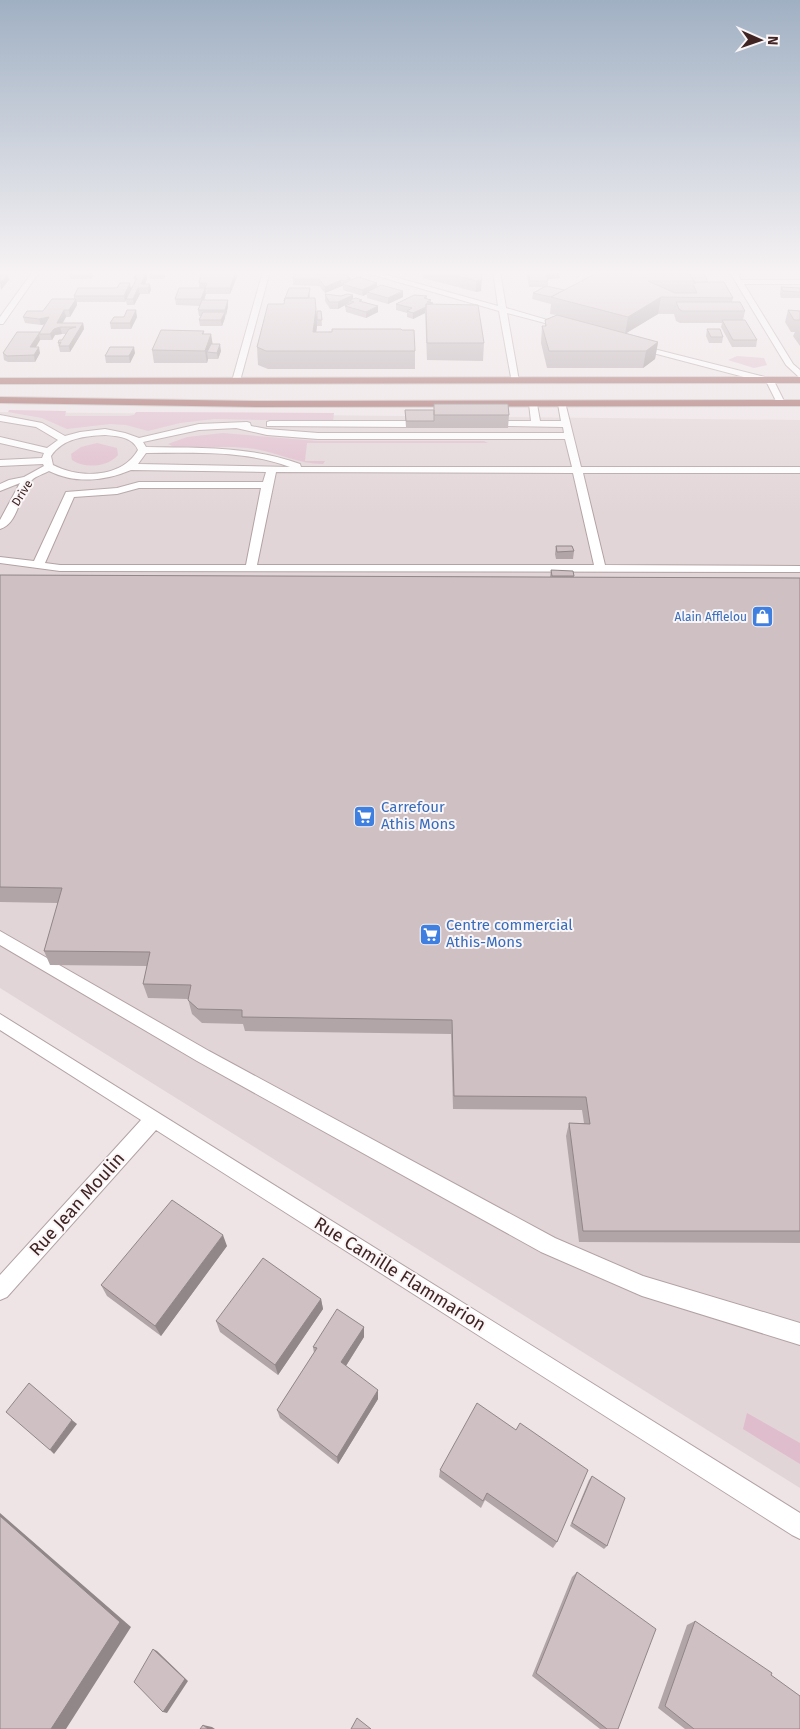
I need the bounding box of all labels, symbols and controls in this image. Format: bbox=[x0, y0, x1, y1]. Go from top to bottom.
north arrow bbox=[735, 15, 785, 65]
text: N bbox=[764, 35, 781, 45]
street label: Drive bbox=[9, 477, 35, 509]
shop icon: Alain Afflelou bbox=[751, 605, 775, 629]
place label: Alain Afflelou bbox=[675, 610, 747, 624]
place label: Carrefour Athis Mons bbox=[381, 798, 455, 833]
supermarket icon: Carrefour Athis Mons bbox=[353, 804, 377, 828]
place label: Centre commercial Athis-Mons bbox=[446, 916, 573, 951]
supermarket icon: Centre commercial Athis-Mons bbox=[418, 922, 442, 946]
street label: Rue Jean Moulin bbox=[25, 1148, 129, 1260]
street label: Rue Camille Flammarion bbox=[310, 1212, 490, 1336]

